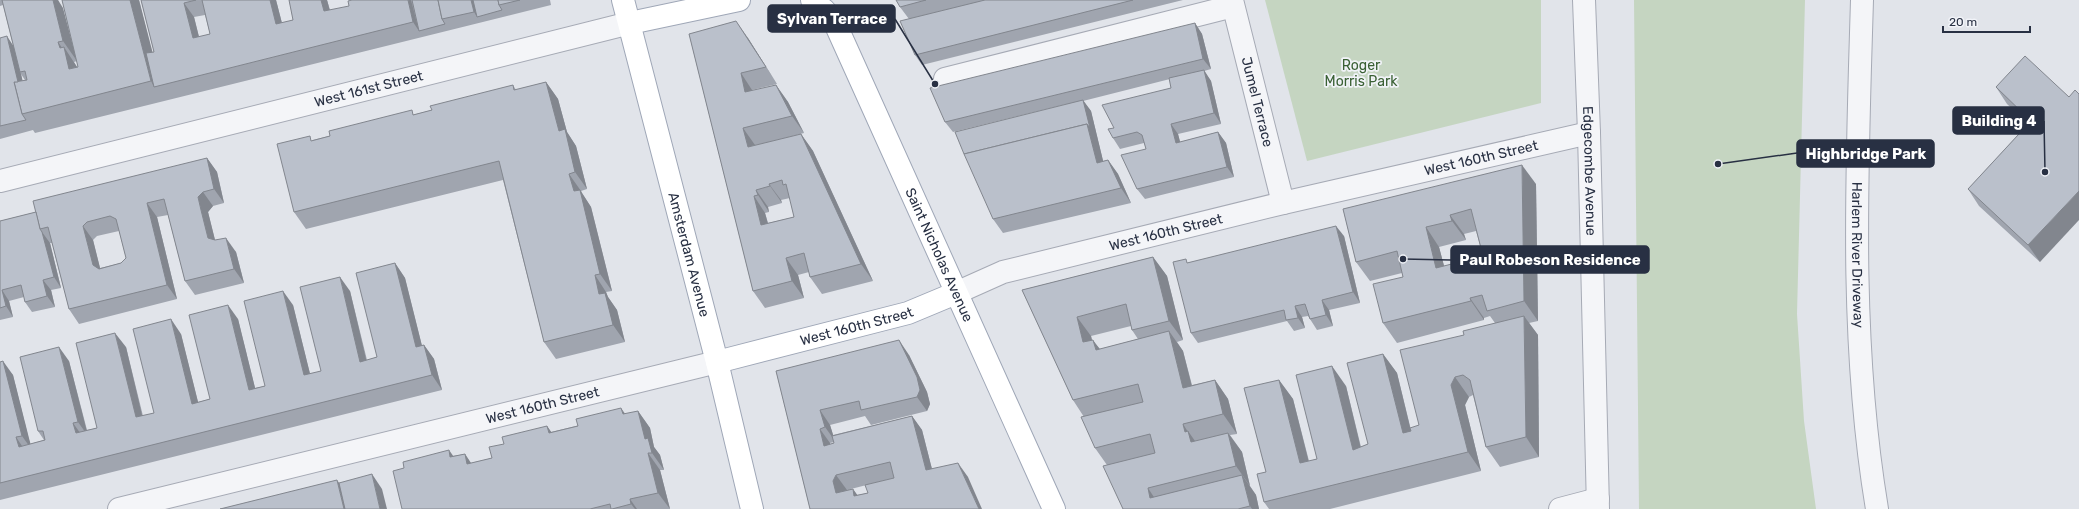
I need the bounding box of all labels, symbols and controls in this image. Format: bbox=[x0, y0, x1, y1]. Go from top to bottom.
callout: Sylvan Terrace bbox=[768, 5, 895, 32]
scale bar bbox=[1943, 8, 2030, 34]
text: Sylvan Terrace bbox=[777, 10, 887, 28]
text: 20 m bbox=[1949, 15, 1977, 29]
street label: Jumel Terrace bbox=[1238, 55, 1277, 149]
park label: Roger Morris Park bbox=[1325, 57, 1398, 90]
street label: West 161st Street bbox=[312, 67, 425, 110]
street label: Edgecombe Avenue bbox=[1579, 106, 1600, 236]
callout: Building 4 bbox=[1953, 107, 2044, 134]
text: Building 4 bbox=[1961, 112, 2037, 130]
street label: West 160th Street bbox=[1423, 136, 1540, 179]
callout: Highbridge Park bbox=[1797, 140, 1934, 167]
text: Highbridge Park bbox=[1806, 145, 1927, 163]
street label: Harlem River Driveway bbox=[1848, 182, 1868, 329]
street label: Saint Nicholas Avenue bbox=[902, 185, 977, 325]
street label: Amsterdam Avenue bbox=[665, 190, 713, 319]
street label: West 160th Street bbox=[1107, 210, 1225, 254]
callout: Paul Robeson Residence bbox=[1451, 246, 1649, 273]
text: Paul Robeson Residence bbox=[1459, 251, 1641, 269]
street label: West 160th Street bbox=[798, 303, 916, 349]
street label: West 160th Street bbox=[484, 383, 601, 427]

